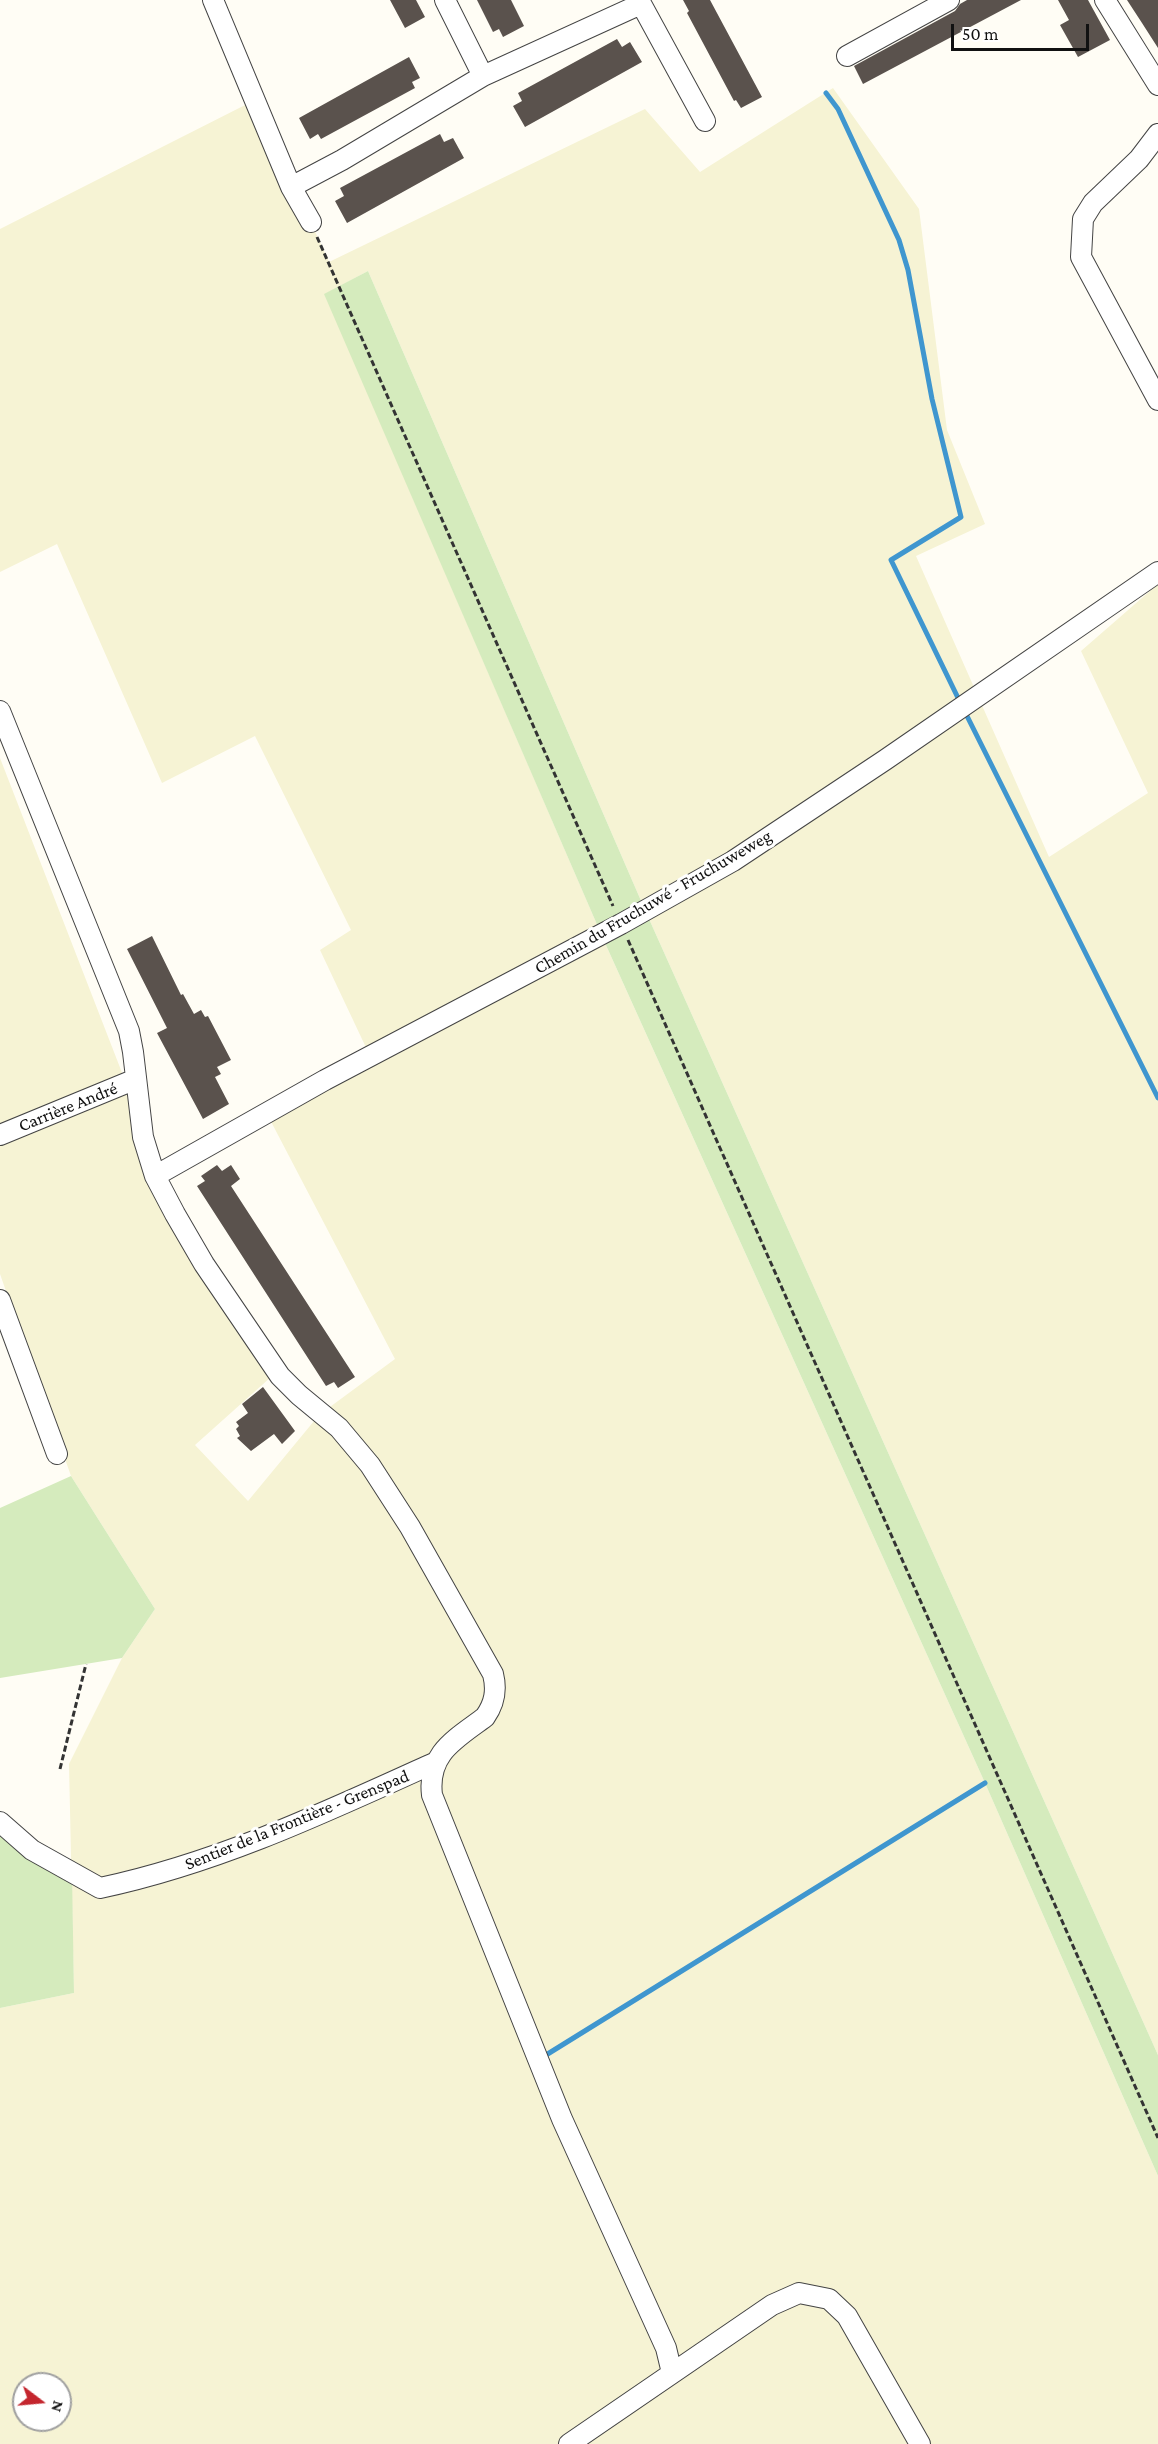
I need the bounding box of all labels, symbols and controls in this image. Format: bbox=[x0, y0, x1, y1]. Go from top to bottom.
scale bar bbox=[954, 12, 1092, 50]
text: 50 m bbox=[962, 24, 999, 44]
street label: Chemin du Fruchuwé - Fruchuweweg bbox=[531, 825, 775, 979]
street label: Carrière André bbox=[15, 1077, 121, 1137]
street label: Sentier de la Frontière - Grenspad bbox=[182, 1765, 412, 1875]
north arrow bbox=[12, 2372, 72, 2432]
text: N bbox=[48, 2399, 68, 2414]

